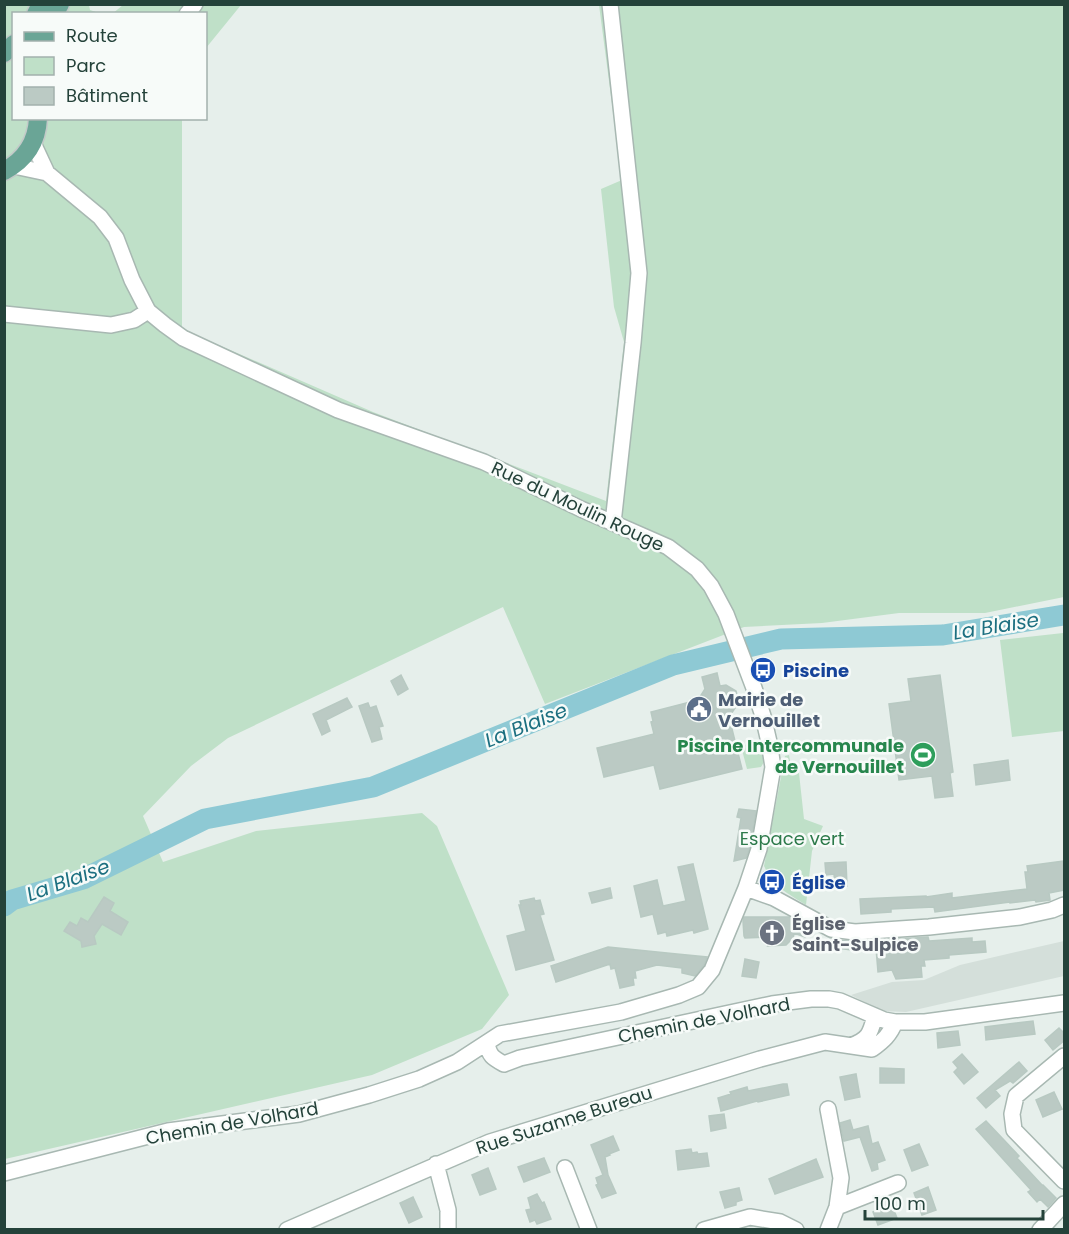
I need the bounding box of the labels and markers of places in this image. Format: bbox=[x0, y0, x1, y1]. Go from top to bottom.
bus stop icon: Piscine bbox=[748, 655, 778, 685]
place label: Piscine bbox=[783, 658, 849, 683]
place label: Mairie de Vernouillet bbox=[718, 687, 820, 733]
public building icon: Mairie de Vernouillet bbox=[684, 694, 714, 724]
place label: Piscine Intercommunale de Vernouillet bbox=[677, 733, 904, 779]
sports icon: Piscine Intercommunale de Vernouillet bbox=[908, 740, 938, 770]
bus stop icon: Église bbox=[757, 867, 787, 897]
place label: Église bbox=[792, 870, 846, 895]
place label: Église Saint-Sulpice bbox=[792, 911, 919, 957]
church icon: Église Saint-Sulpice bbox=[757, 918, 787, 948]

